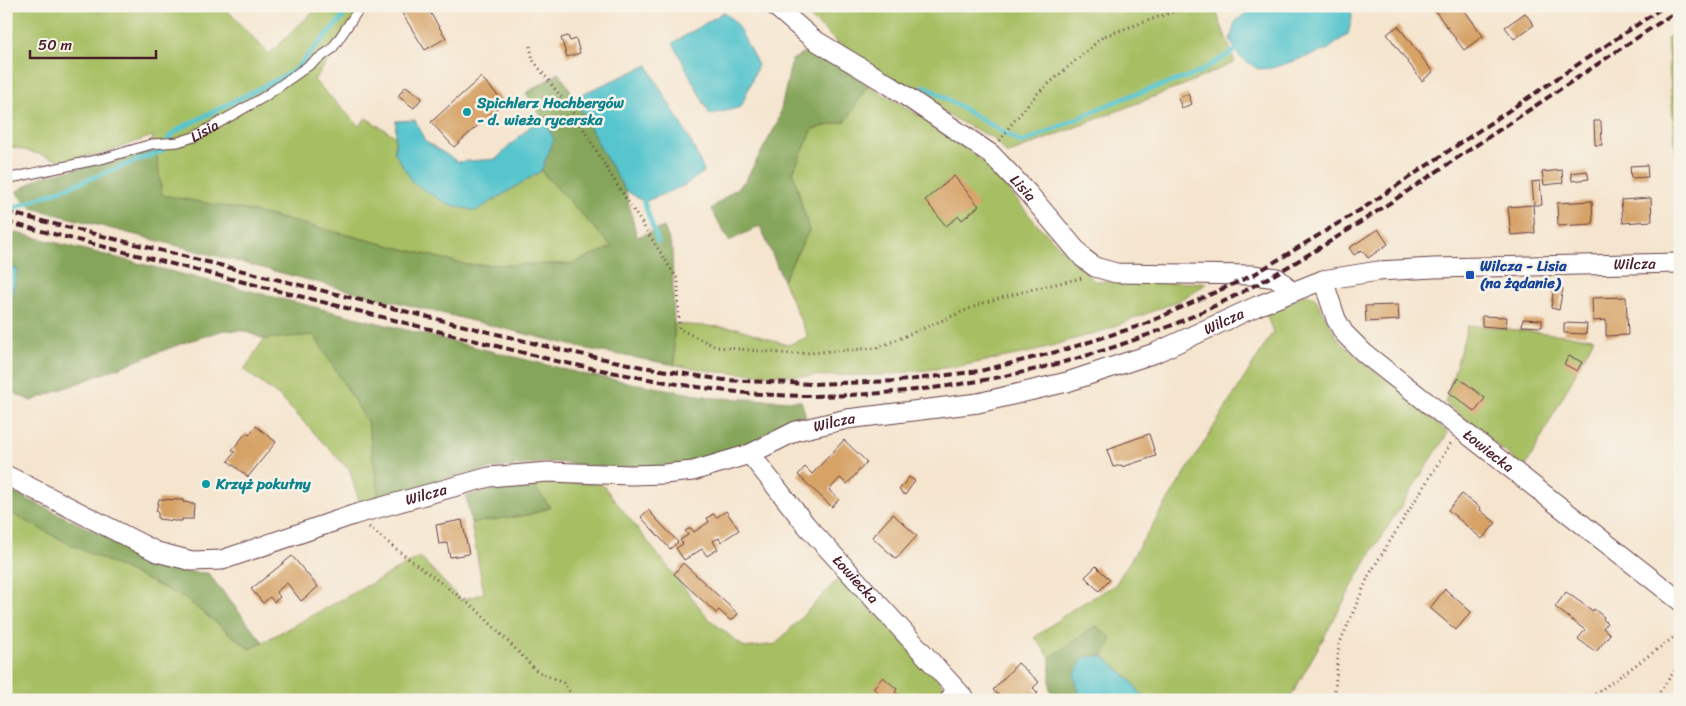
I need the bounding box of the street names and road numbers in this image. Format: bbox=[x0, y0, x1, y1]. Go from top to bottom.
street label: Lisia bbox=[185, 112, 224, 150]
street label: Lisia bbox=[1003, 168, 1043, 208]
street label: Wilcza bbox=[1613, 250, 1657, 277]
street label: Wilcza bbox=[1199, 300, 1249, 342]
street label: Wilcza bbox=[811, 405, 857, 439]
street label: Łowiecka bbox=[1457, 422, 1520, 480]
street label: Wilcza bbox=[402, 476, 450, 513]
street label: Łowiecka bbox=[826, 549, 886, 610]

